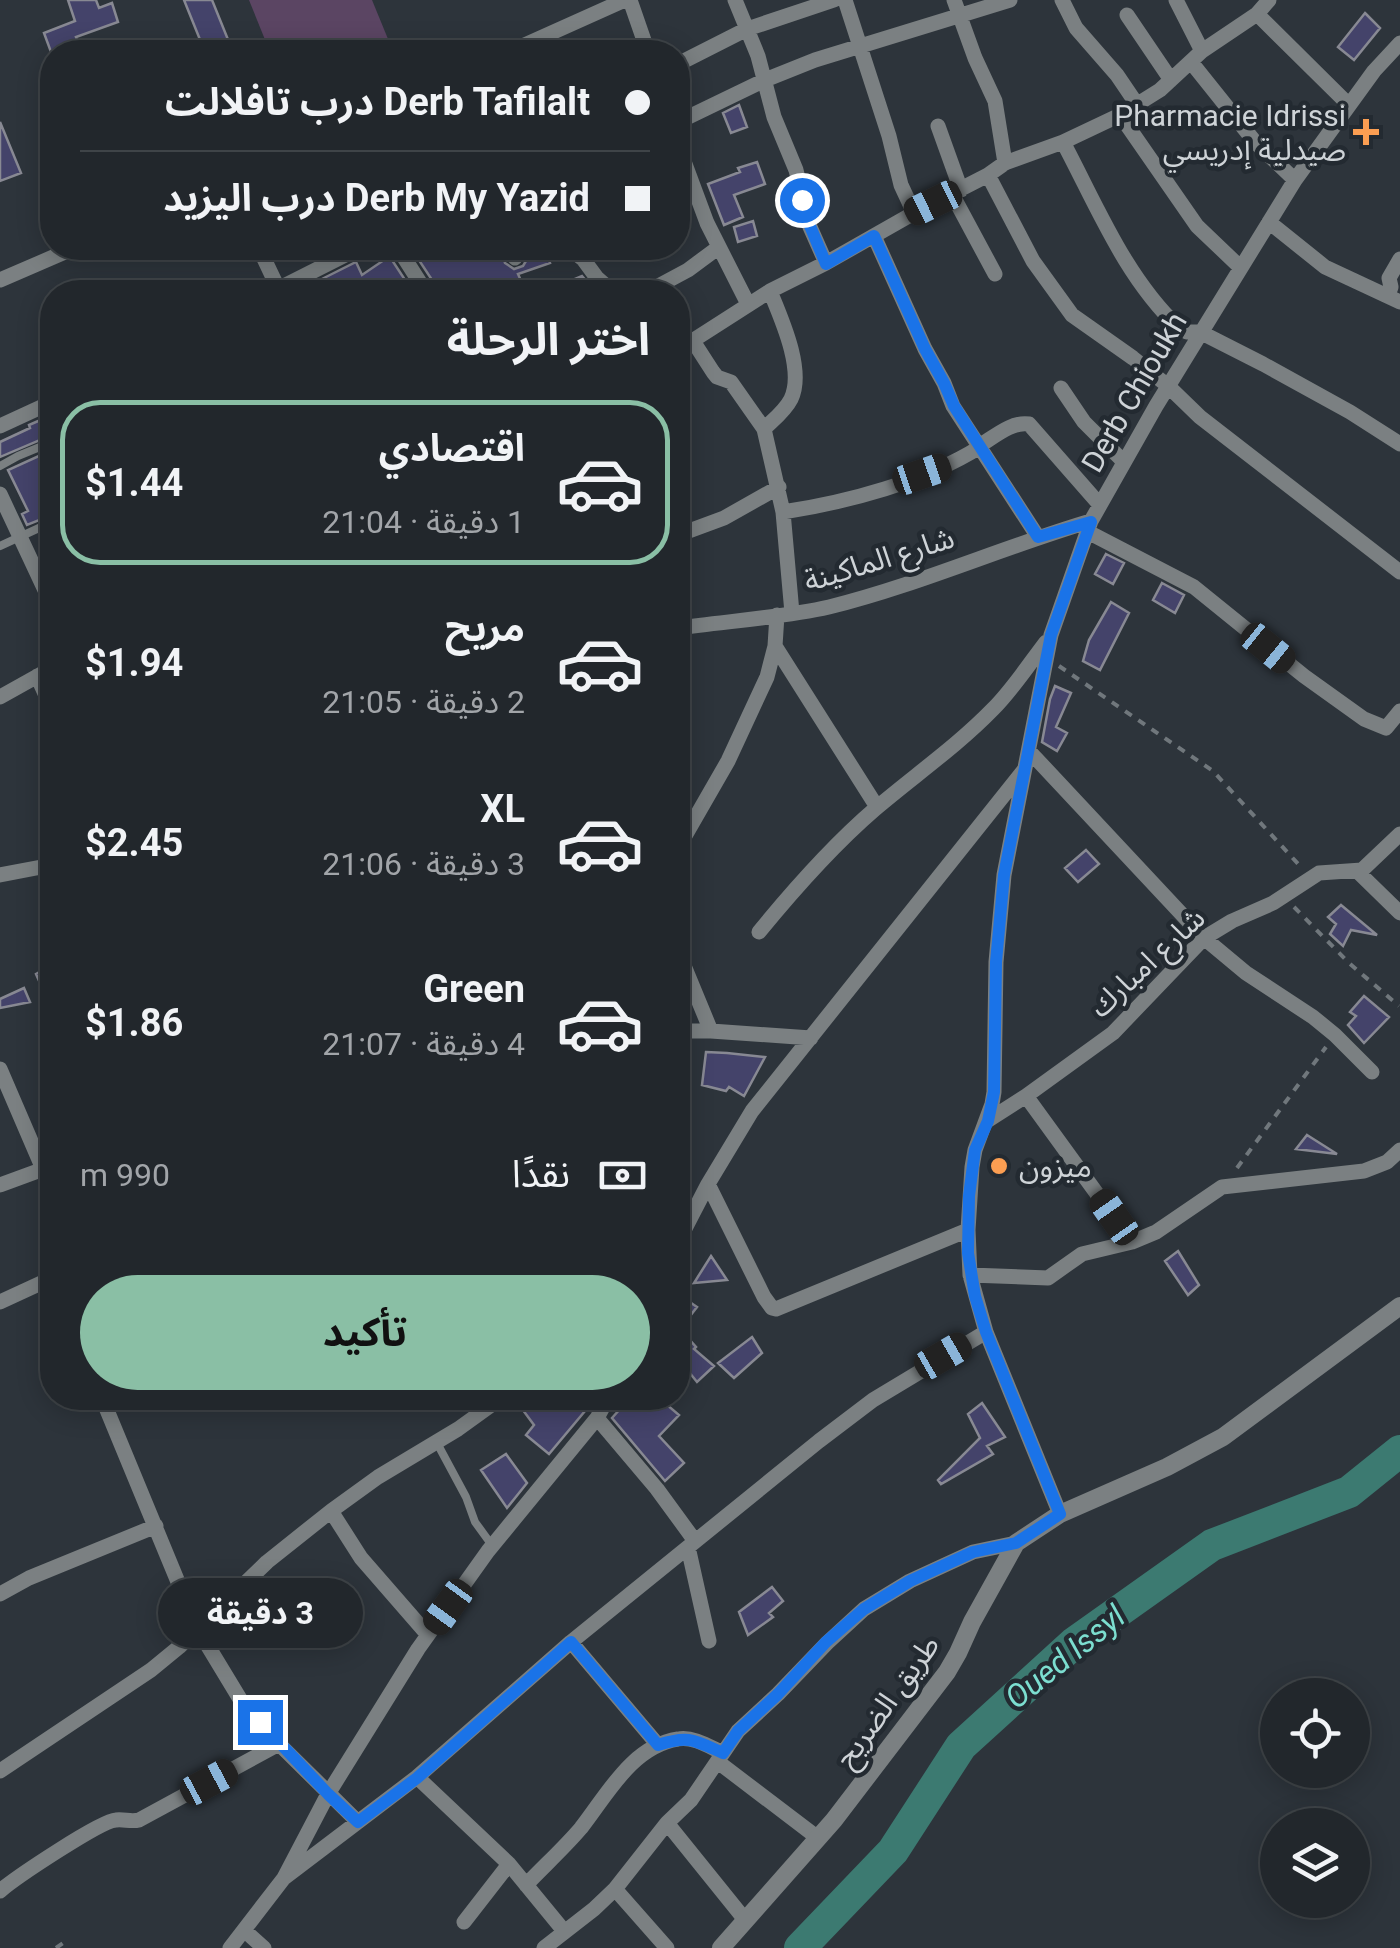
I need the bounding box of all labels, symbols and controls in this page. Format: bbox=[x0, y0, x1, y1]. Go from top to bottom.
text: Derb Tafilalt درب تافلالت bbox=[165, 80, 590, 124]
place label: Pharmacie Idrissi صيدلية إدريسي bbox=[1114, 98, 1346, 172]
marker: Pharmacie Idrissi صيدلية إدريسي bbox=[1355, 121, 1377, 143]
text: Derb My Yazid درب اليزيد bbox=[163, 176, 590, 220]
car bbox=[899, 176, 967, 230]
route start bbox=[780, 178, 825, 223]
street label: Derb Chioukh bbox=[1074, 306, 1194, 478]
text: اختر الرحلة bbox=[447, 313, 650, 366]
text: اقتصادي bbox=[379, 426, 525, 470]
icon: car bbox=[555, 438, 645, 528]
car bbox=[889, 450, 955, 498]
text: $1.44 bbox=[85, 461, 183, 505]
text: 1 دقيقة · 21:04 bbox=[322, 503, 525, 541]
street label: شارع الماكينة bbox=[800, 520, 960, 603]
text: مريح bbox=[445, 606, 525, 650]
car bbox=[1235, 617, 1301, 679]
icon: car bbox=[555, 618, 645, 708]
text: $1.94 bbox=[85, 641, 183, 685]
text: 2 دقيقة · 21:05 bbox=[322, 683, 525, 721]
text: XL bbox=[480, 787, 525, 831]
icon: car bbox=[555, 798, 645, 888]
text: $2.45 bbox=[85, 821, 183, 865]
text: 3 دقيقة · 21:06 bbox=[322, 845, 525, 883]
street label: شارع امبارك bbox=[1082, 900, 1215, 1028]
text: Green bbox=[423, 967, 525, 1011]
icon: car bbox=[555, 978, 645, 1068]
text: $1.86 bbox=[85, 1001, 183, 1045]
text: 4 دقيقة · 21:07 bbox=[322, 1025, 525, 1063]
icon: cash bbox=[595, 1148, 650, 1203]
place label: ميزون bbox=[1019, 1149, 1092, 1184]
text: نقدًا bbox=[512, 1152, 570, 1196]
marker: ميزون bbox=[988, 1155, 1010, 1177]
text: 990 m bbox=[80, 1156, 170, 1194]
car bbox=[1085, 1184, 1143, 1250]
button: تأكيد bbox=[80, 1275, 650, 1390]
car bbox=[910, 1328, 976, 1384]
car bbox=[418, 1574, 478, 1640]
callout: 3 دقيقة bbox=[158, 1577, 362, 1647]
text: 3 دقيقة bbox=[207, 1594, 314, 1632]
water label: Oued Issyl bbox=[997, 1597, 1133, 1717]
street label: طريق الضريح bbox=[827, 1628, 951, 1777]
map controls bbox=[1260, 1678, 1370, 1918]
button: locate bbox=[1260, 1678, 1370, 1788]
route end bbox=[238, 1700, 283, 1745]
car bbox=[175, 1755, 243, 1809]
button: layers bbox=[1260, 1808, 1370, 1918]

